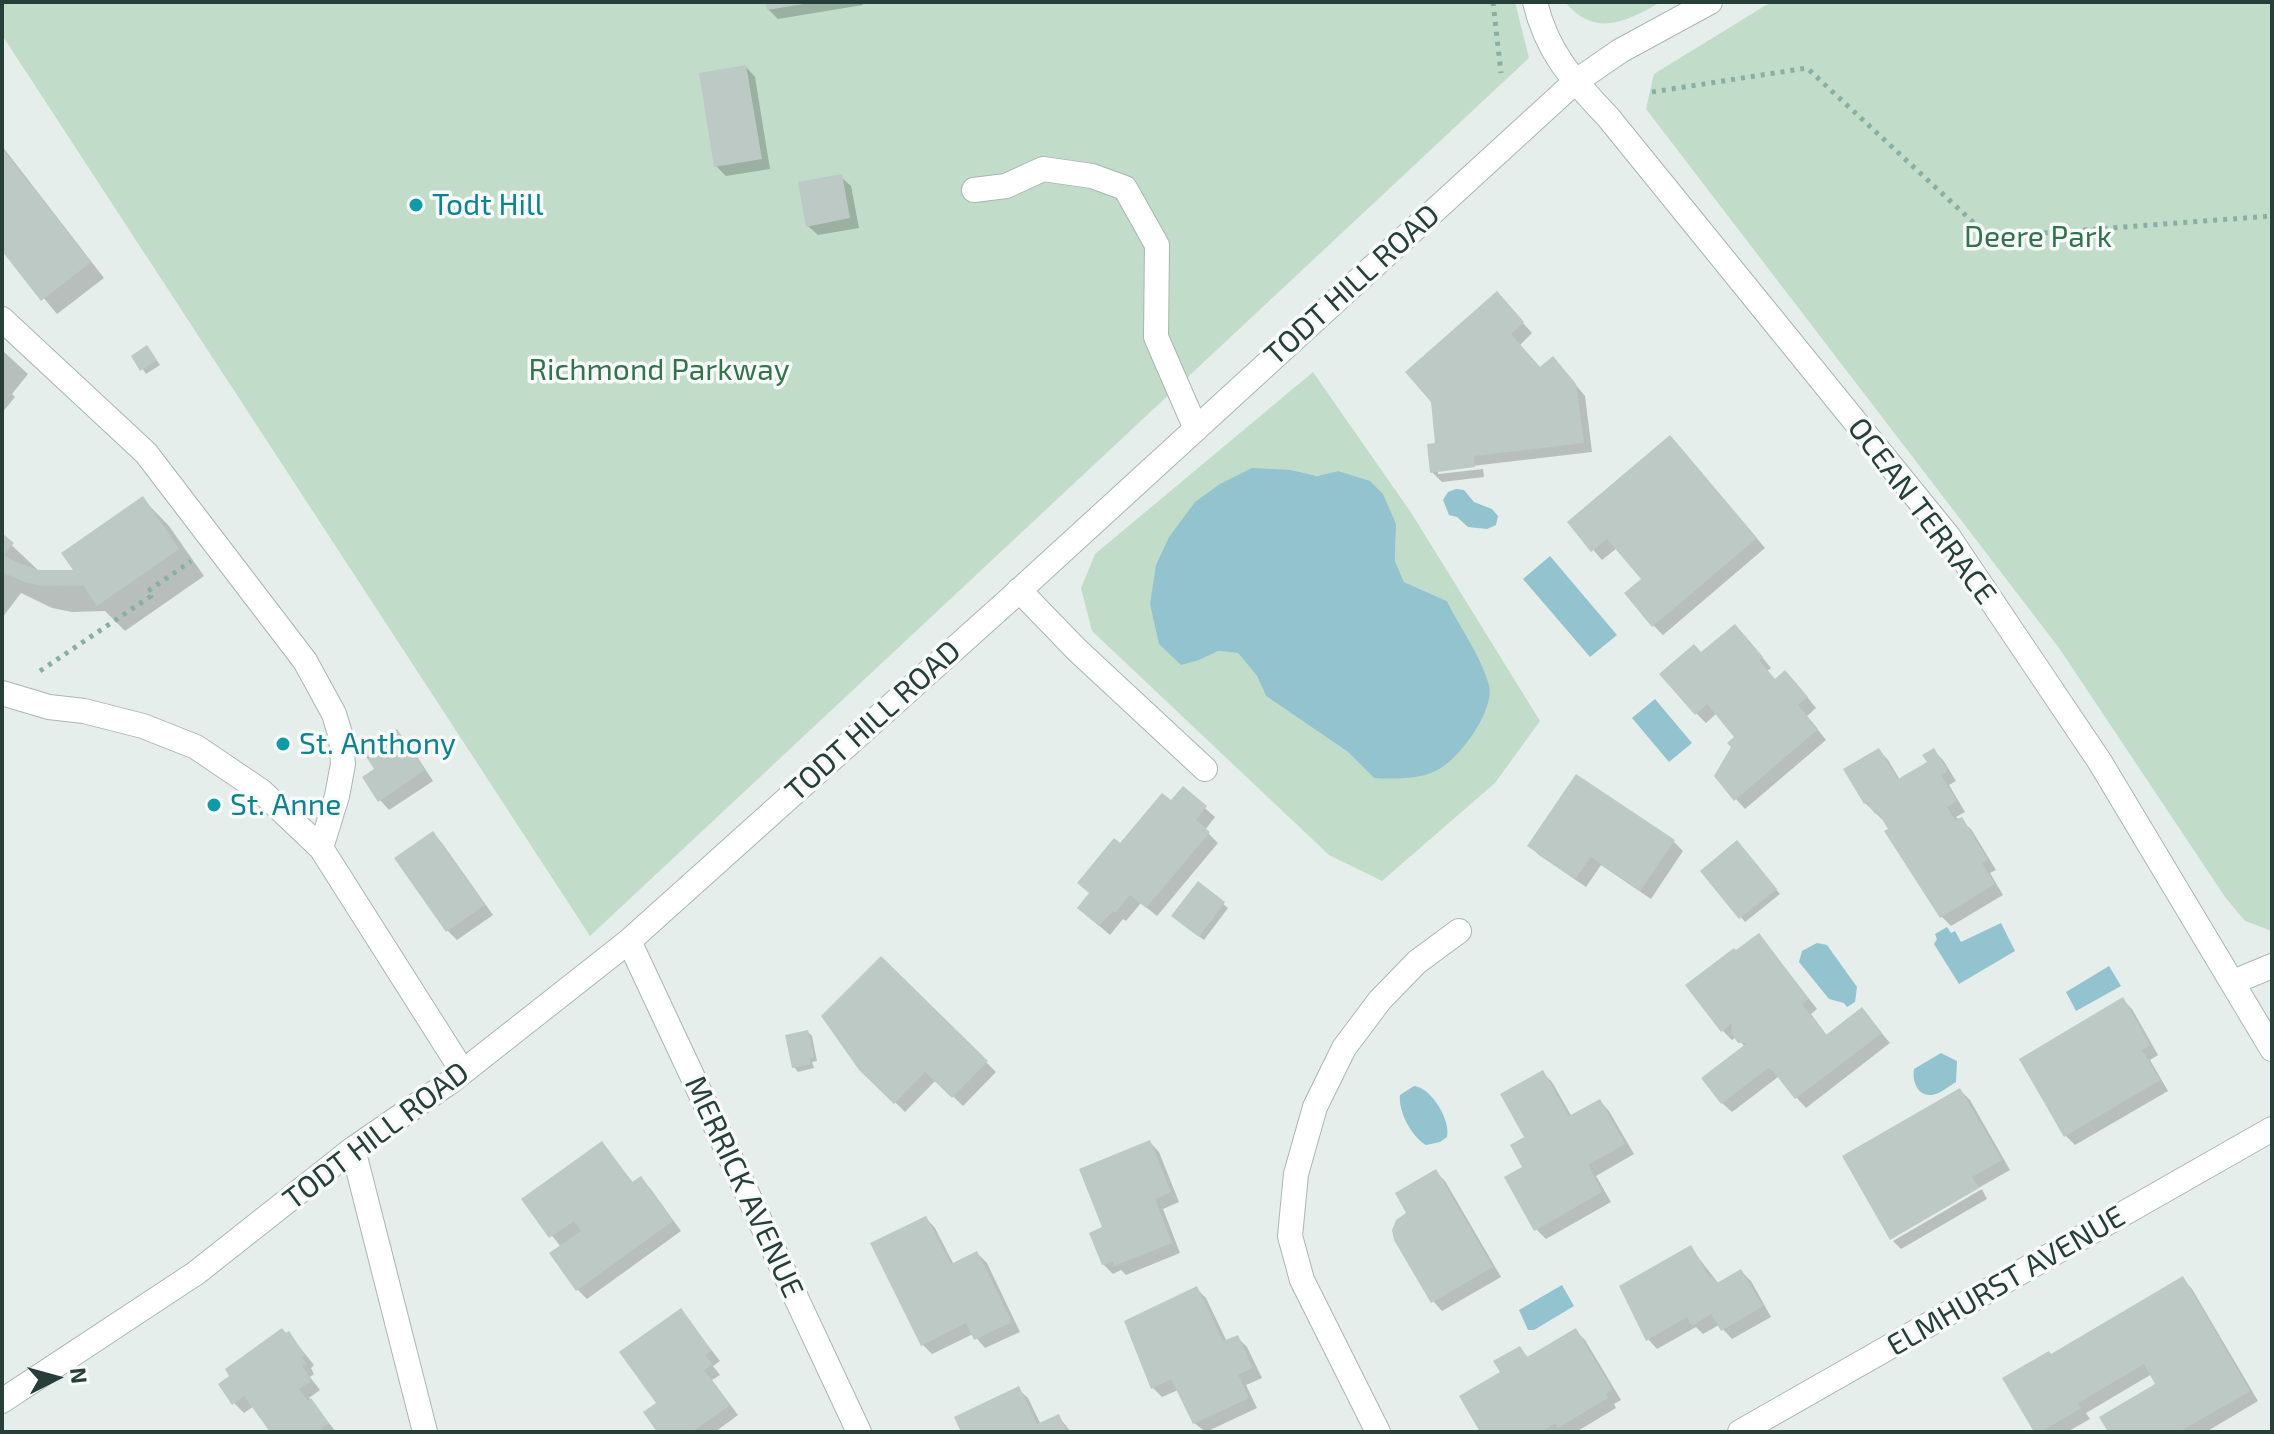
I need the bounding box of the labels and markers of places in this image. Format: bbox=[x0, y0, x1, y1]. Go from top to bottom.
place label: Todt Hill bbox=[432, 187, 544, 223]
marker: Todt Hill bbox=[407, 196, 425, 214]
place label: St. Anthony bbox=[299, 726, 456, 762]
marker: St. Anthony bbox=[274, 735, 292, 753]
place label: St. Anne bbox=[230, 787, 341, 823]
marker: St. Anne bbox=[205, 796, 223, 814]

